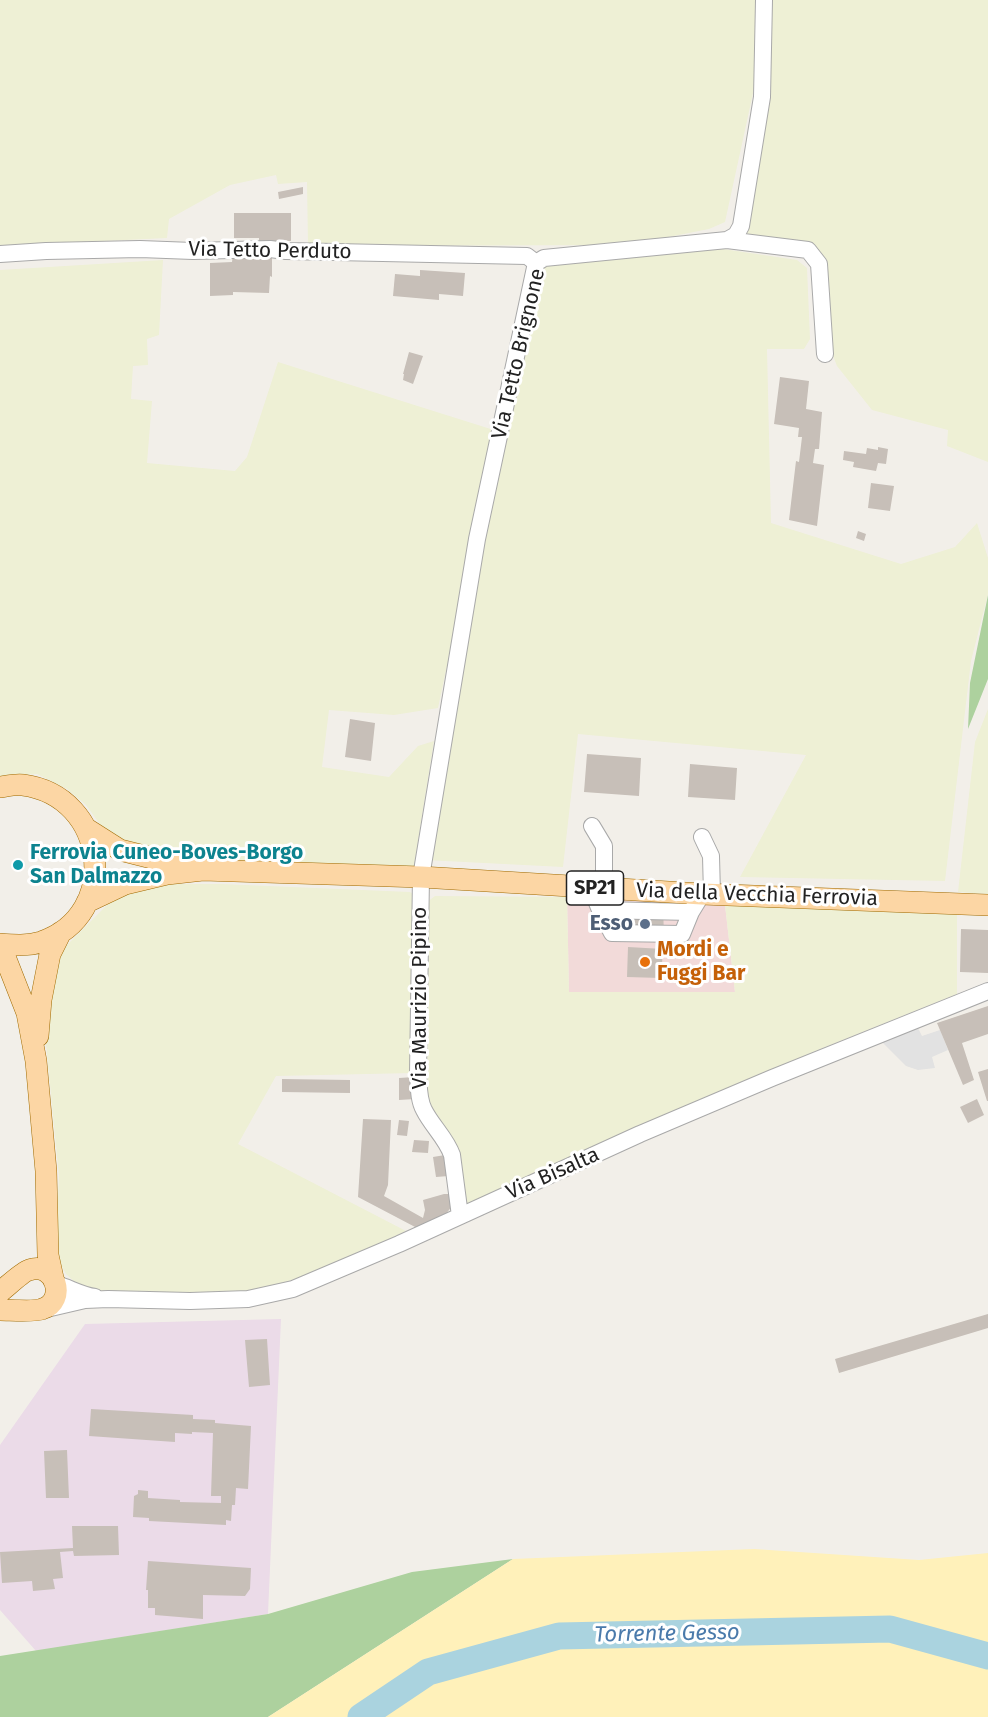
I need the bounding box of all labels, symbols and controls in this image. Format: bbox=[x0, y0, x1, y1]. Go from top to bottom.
street label: Via Tetto Perduto bbox=[188, 237, 352, 265]
street label: Via Tetto Brignone bbox=[487, 266, 551, 442]
place label: Ferrovia Cuneo-Boves-Borgo San Dalmazzo bbox=[30, 840, 303, 890]
marker: Ferrovia Cuneo-Boves-Borgo San Dalmazzo bbox=[11, 858, 25, 872]
road number: SP21 bbox=[566, 871, 624, 905]
street label: Via della Vecchia Ferrovia bbox=[636, 878, 878, 912]
street label: Via Maurizio Pipino bbox=[407, 907, 433, 1089]
place label: Esso bbox=[590, 911, 633, 937]
marker: Esso bbox=[638, 917, 652, 931]
place label: Mordi e Fuggi Bar bbox=[657, 937, 745, 987]
marker: Mordi e Fuggi Bar bbox=[638, 955, 652, 969]
street label: Via Bisalta bbox=[503, 1142, 603, 1206]
water label: Torrente Gesso bbox=[594, 1620, 740, 1648]

